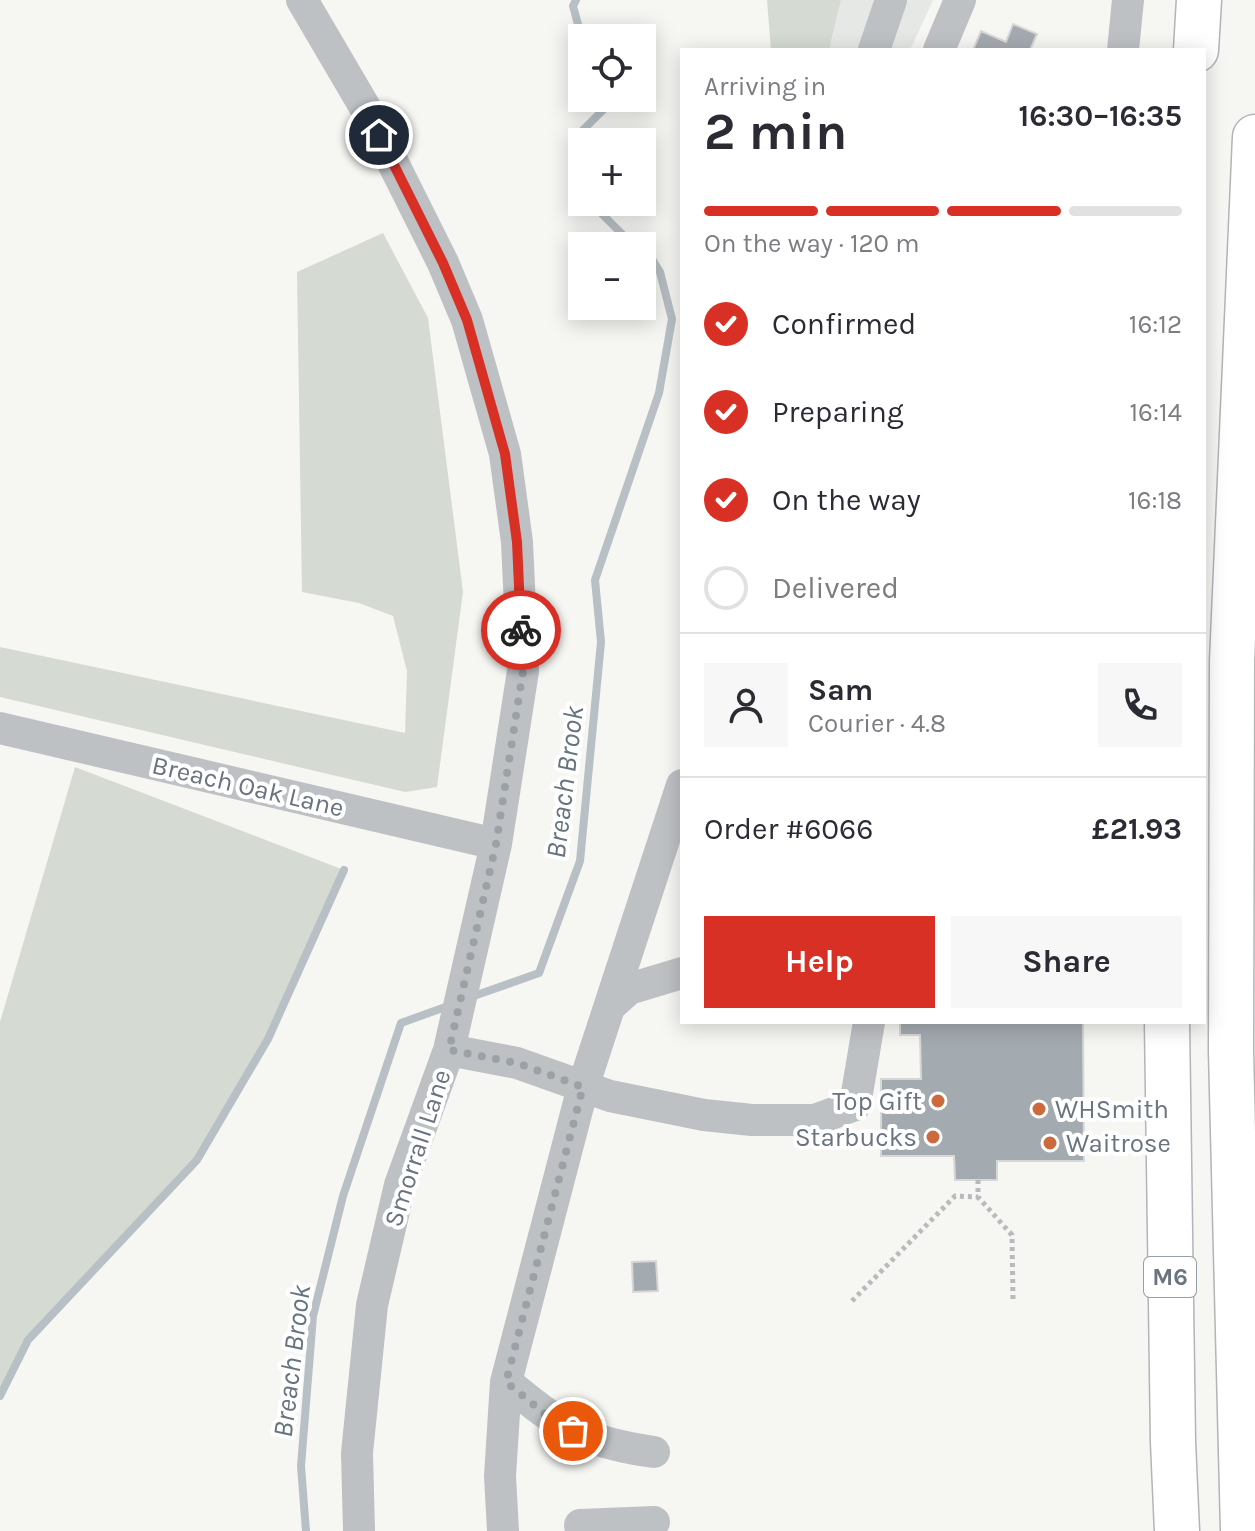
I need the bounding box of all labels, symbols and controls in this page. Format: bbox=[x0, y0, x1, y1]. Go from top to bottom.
map controls bbox=[568, 24, 656, 320]
button: locate bbox=[568, 24, 656, 112]
text: Arriving in bbox=[704, 71, 826, 102]
text: 16:30–16:35 bbox=[1019, 98, 1182, 134]
pin bbox=[345, 101, 413, 169]
text: 2 min bbox=[704, 101, 847, 162]
icon: home bbox=[357, 113, 401, 157]
button: + bbox=[568, 128, 656, 216]
text: On the way · 120 m bbox=[704, 228, 919, 259]
button: − bbox=[568, 232, 656, 320]
icon: check bbox=[704, 302, 748, 346]
text: Confirmed bbox=[772, 306, 916, 342]
text: 16:12 bbox=[1129, 309, 1182, 340]
icon: check bbox=[704, 390, 748, 434]
text: Preparing bbox=[772, 394, 904, 430]
text: 16:14 bbox=[1129, 397, 1182, 428]
icon: check bbox=[704, 478, 748, 522]
text: On the way bbox=[772, 482, 921, 518]
text: 16:18 bbox=[1128, 485, 1182, 516]
text: Delivered bbox=[772, 570, 899, 606]
courier bbox=[481, 590, 561, 670]
icon: bike bbox=[499, 608, 543, 652]
button: person bbox=[704, 663, 788, 747]
button: phone bbox=[1098, 663, 1182, 747]
text: Sam bbox=[808, 672, 873, 708]
water label: Breach Brook bbox=[539, 703, 590, 860]
text: Courier · 4.8 bbox=[808, 708, 946, 739]
street label: Breach Oak Lane bbox=[149, 749, 347, 824]
text: Order #6066 bbox=[704, 811, 873, 847]
text: £21.93 bbox=[1092, 811, 1182, 847]
button: Help bbox=[704, 916, 935, 1008]
button: Share bbox=[951, 916, 1182, 1008]
street label: Smorrall Lane bbox=[377, 1066, 457, 1231]
place label: Top Gift bbox=[832, 1086, 922, 1117]
marker: Top Gift bbox=[929, 1092, 947, 1110]
place label: WHSmith bbox=[1055, 1094, 1169, 1125]
marker: WHSmith bbox=[1030, 1100, 1048, 1118]
place label: Starbucks bbox=[795, 1122, 917, 1153]
marker: Starbucks bbox=[924, 1128, 942, 1146]
place label: Waitrose bbox=[1066, 1128, 1171, 1159]
marker: Waitrose bbox=[1041, 1134, 1059, 1152]
road number: M6 bbox=[1144, 1257, 1196, 1297]
water label: Breach Brook bbox=[266, 1282, 317, 1439]
pin bbox=[539, 1397, 607, 1465]
icon: bag bbox=[551, 1409, 595, 1453]

